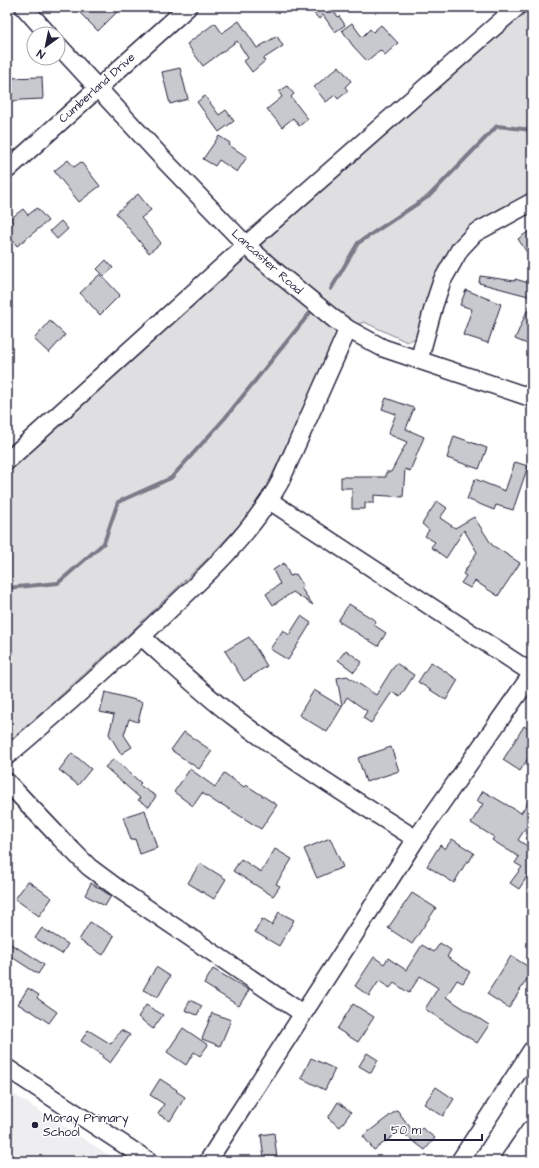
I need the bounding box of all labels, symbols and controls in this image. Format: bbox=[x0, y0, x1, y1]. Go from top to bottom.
north arrow bbox=[26, 26, 66, 66]
text: N bbox=[34, 46, 48, 62]
street label: Cumberland Drive bbox=[55, 49, 139, 127]
street label: Lancaster Road bbox=[228, 225, 306, 299]
place label: Moray Primary School bbox=[43, 1110, 129, 1141]
scale bar bbox=[385, 1116, 482, 1142]
marker: Moray Primary School bbox=[30, 1120, 40, 1130]
text: 50 m bbox=[391, 1122, 422, 1139]

